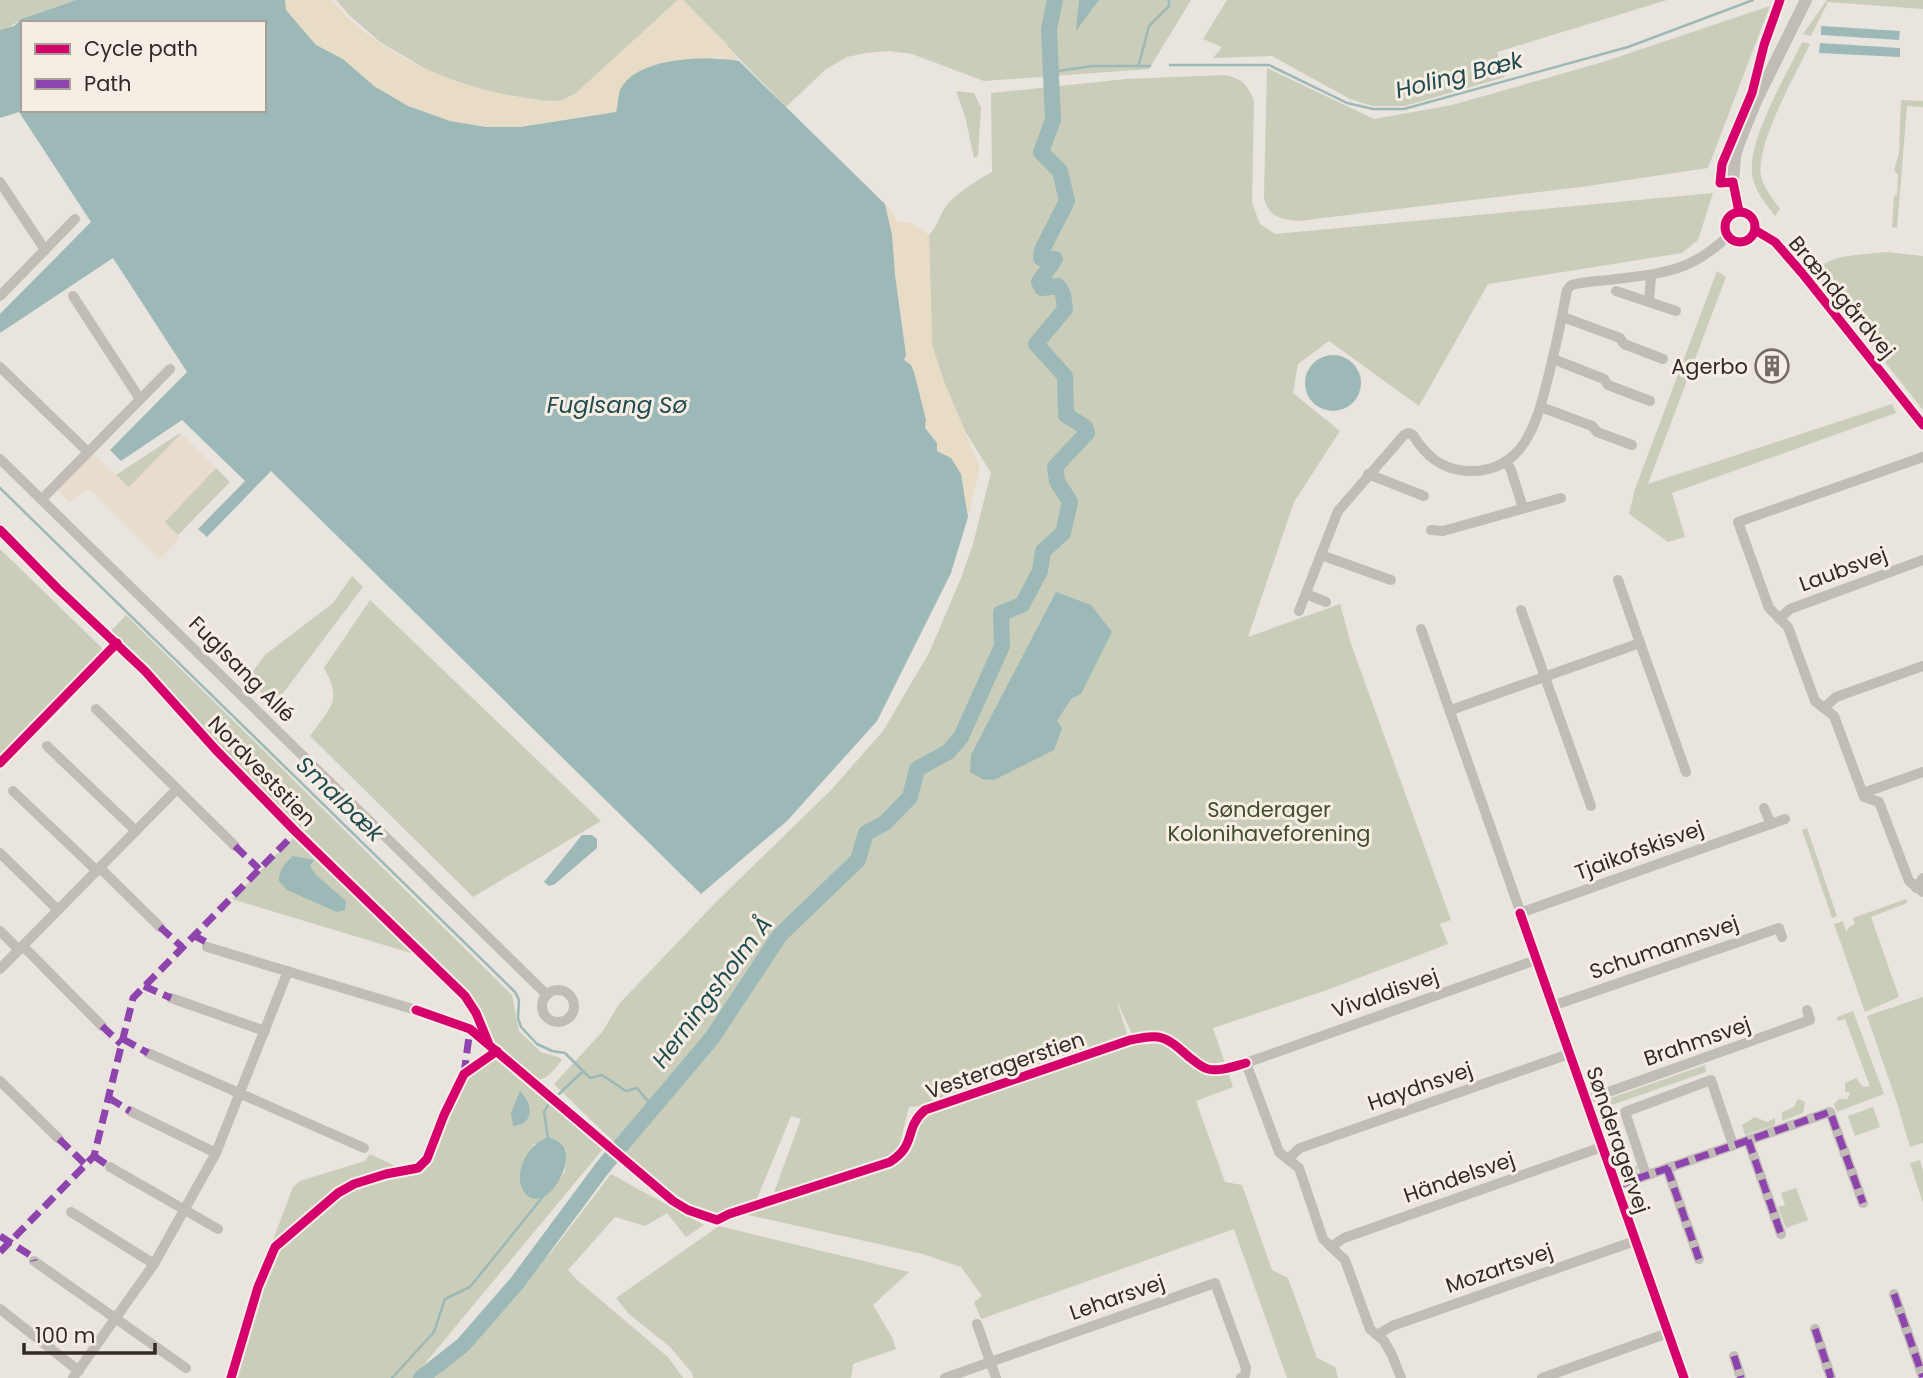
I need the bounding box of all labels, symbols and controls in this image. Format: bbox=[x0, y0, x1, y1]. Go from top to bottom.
legend bbox=[21, 21, 266, 112]
text: Cycle path bbox=[84, 34, 198, 63]
water label: Holing Bæk bbox=[1392, 43, 1527, 106]
text: Path bbox=[84, 69, 131, 98]
street label: Brændgårdvej bbox=[1782, 230, 1902, 364]
building icon: Agerbo bbox=[1753, 347, 1791, 385]
place label: Agerbo bbox=[1671, 352, 1748, 381]
water label: Fuglsang Sø bbox=[547, 389, 687, 421]
street label: Laubsvej bbox=[1795, 540, 1891, 598]
street label: Fuglsang Allé bbox=[182, 609, 302, 729]
street label: Nordveststien bbox=[202, 709, 322, 833]
water label: Smalbæk bbox=[289, 749, 392, 850]
park label: Sønderager Kolonihaveforening bbox=[1167, 795, 1371, 848]
street label: Tjaikofskisvej bbox=[1571, 813, 1707, 887]
street label: Schumannsvej bbox=[1586, 908, 1742, 986]
water label: Herningsholm Å bbox=[644, 909, 780, 1075]
street label: Vivaldisvej bbox=[1328, 961, 1442, 1025]
street label: Brahmsvej bbox=[1640, 1009, 1754, 1073]
street label: Vesteragerstien bbox=[922, 1024, 1088, 1106]
street label: Haydnsvej bbox=[1364, 1055, 1476, 1117]
street label: Sønderagervej bbox=[1579, 1063, 1657, 1217]
street label: Händelsvej bbox=[1400, 1144, 1518, 1210]
street label: Mozartsvej bbox=[1441, 1236, 1557, 1300]
street label: Leharsvej bbox=[1066, 1267, 1168, 1327]
scale bar bbox=[24, 1312, 156, 1356]
text: 100 m bbox=[35, 1321, 95, 1350]

